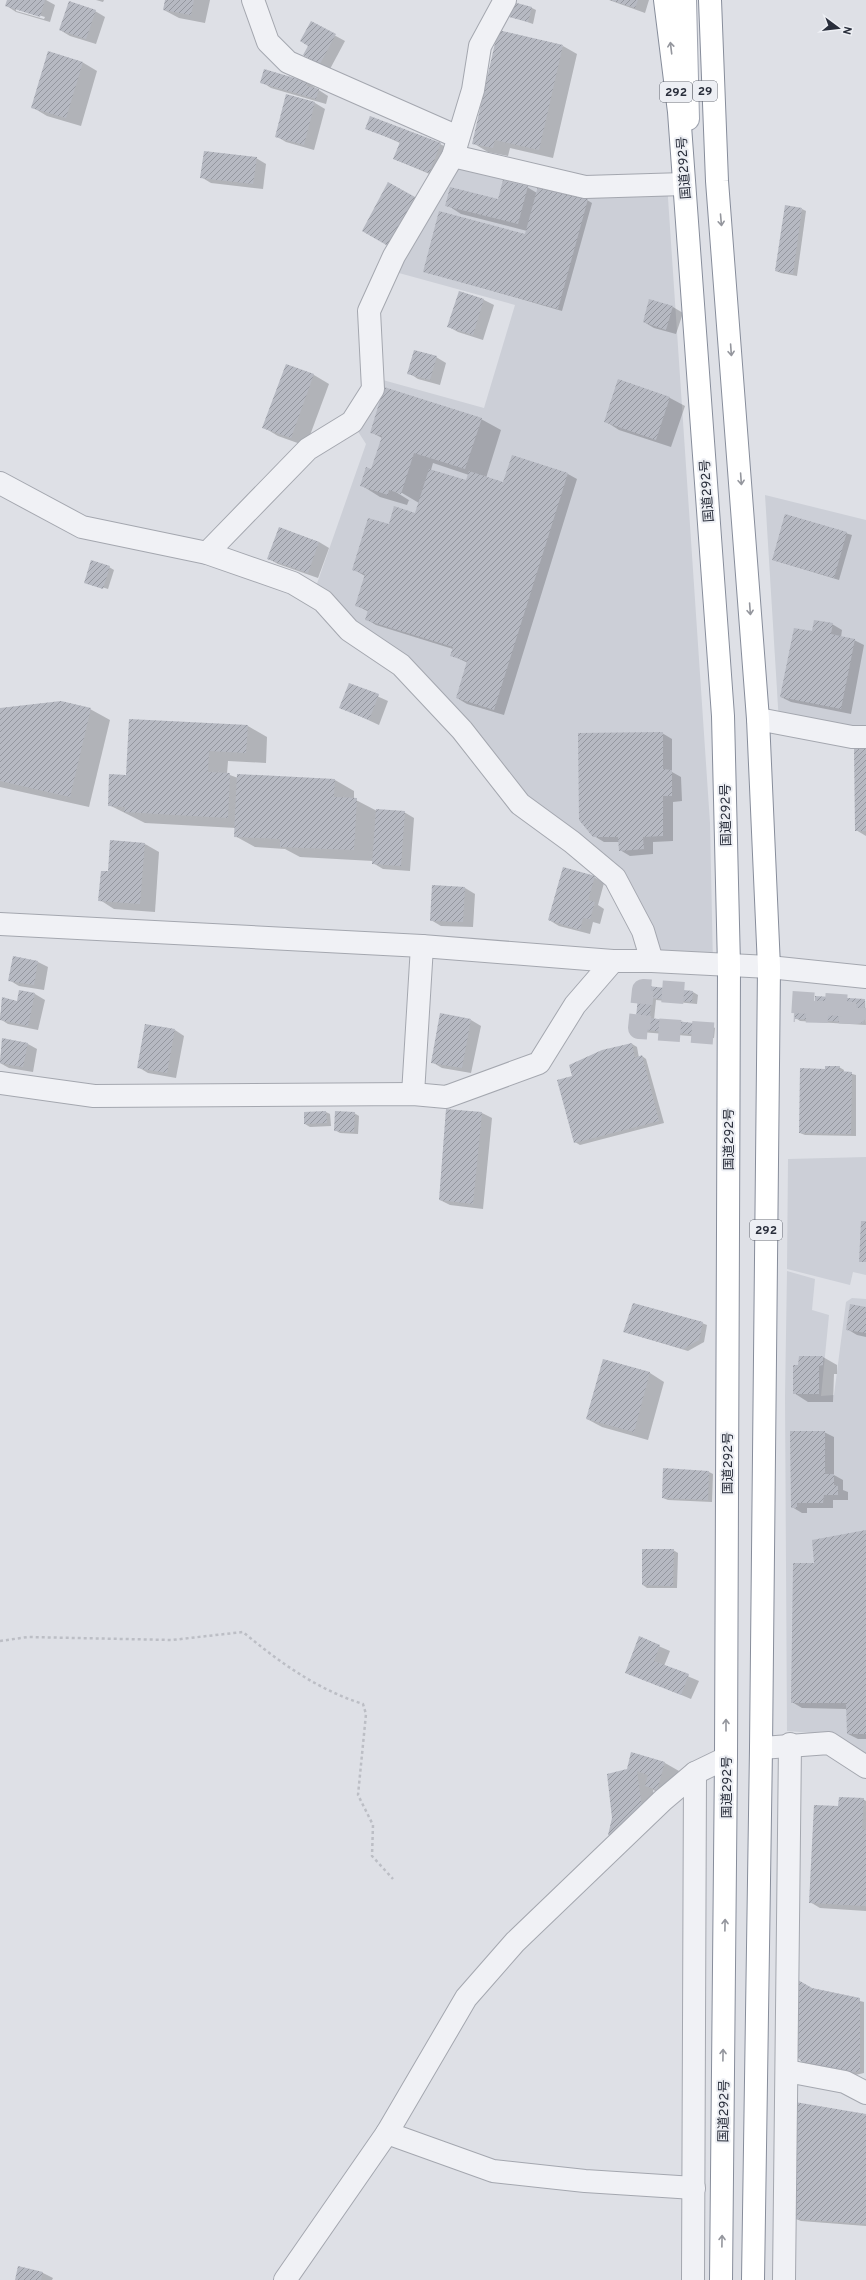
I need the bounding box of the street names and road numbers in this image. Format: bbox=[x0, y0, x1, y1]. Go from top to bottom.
road number: 29 bbox=[693, 81, 717, 101]
road number: 292 bbox=[660, 82, 692, 102]
street label: 国道292号 bbox=[675, 136, 695, 200]
street label: 国道292号 bbox=[698, 459, 718, 523]
street label: 国道292号 bbox=[718, 783, 736, 846]
street label: 国道292号 bbox=[722, 1108, 738, 1170]
road number: 292 bbox=[750, 1220, 782, 1240]
street label: 国道292号 bbox=[721, 1432, 737, 1494]
street label: 国道292号 bbox=[720, 1756, 736, 1818]
street label: 国道292号 bbox=[716, 2080, 734, 2143]

